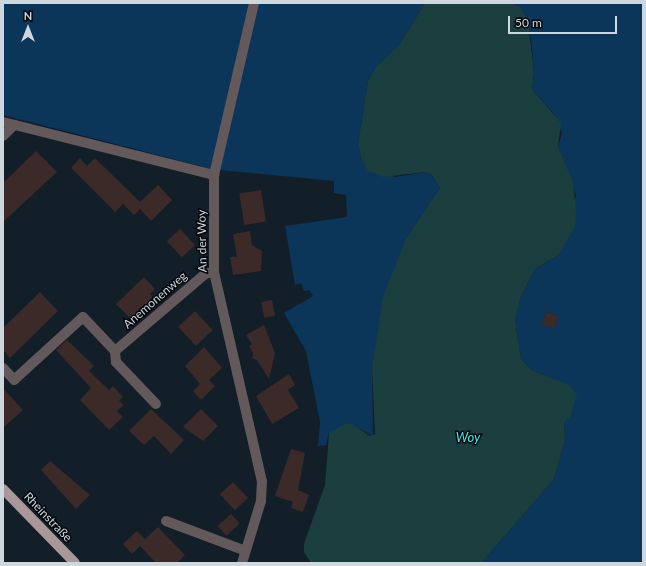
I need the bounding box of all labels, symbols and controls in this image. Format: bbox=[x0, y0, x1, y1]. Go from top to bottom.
north arrow bbox=[8, 8, 48, 48]
scale bar bbox=[510, 8, 619, 34]
text: N bbox=[24, 9, 32, 22]
text: 50 m bbox=[515, 15, 542, 30]
street label: An der Woy bbox=[194, 209, 210, 273]
street label: Anemonenweg bbox=[120, 269, 190, 331]
water label: Woy bbox=[456, 429, 480, 445]
street label: Rheinstraße bbox=[21, 489, 75, 545]

